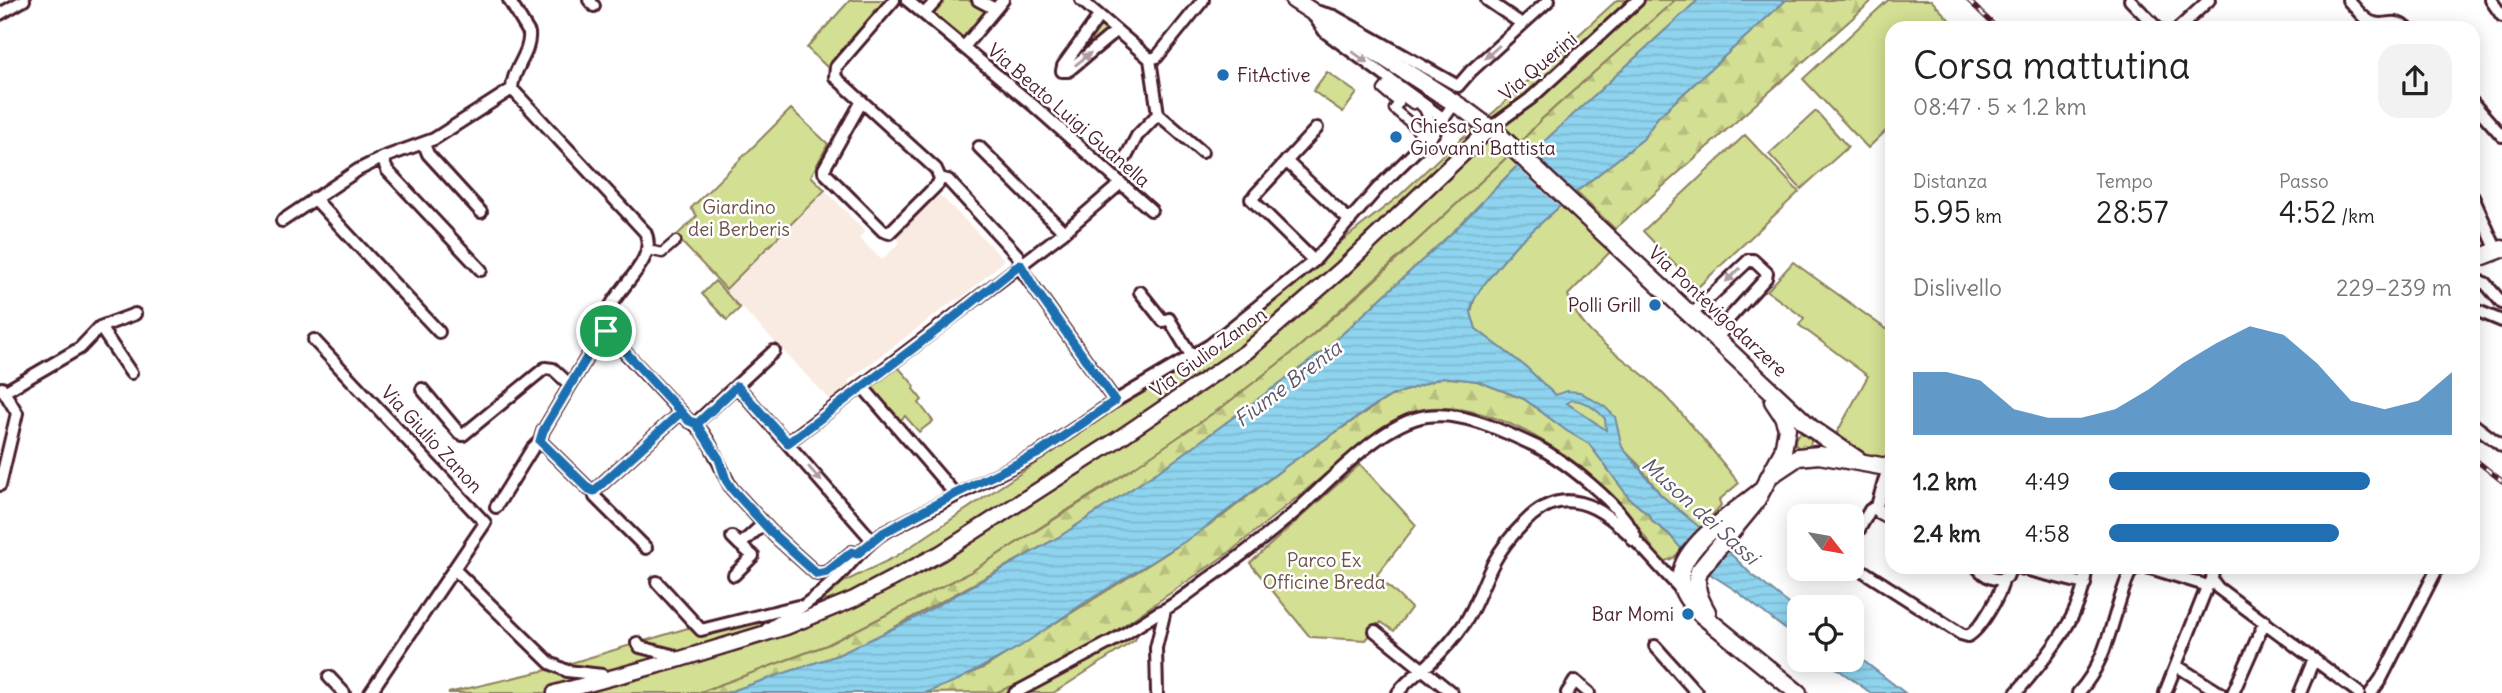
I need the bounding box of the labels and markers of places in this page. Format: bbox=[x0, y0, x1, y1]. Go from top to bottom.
place label: FitActive bbox=[1237, 63, 1310, 87]
marker: FitActive bbox=[1215, 67, 1231, 83]
place label: Chiesa San Giovanni Battista bbox=[1410, 114, 1556, 160]
marker: Chiesa San Giovanni Battista bbox=[1388, 129, 1404, 145]
place label: Polli Grill bbox=[1568, 293, 1641, 317]
marker: Polli Grill bbox=[1647, 297, 1663, 313]
pin bbox=[576, 301, 636, 361]
place label: Bar Momi bbox=[1592, 602, 1674, 626]
marker: Bar Momi bbox=[1680, 606, 1696, 622]

